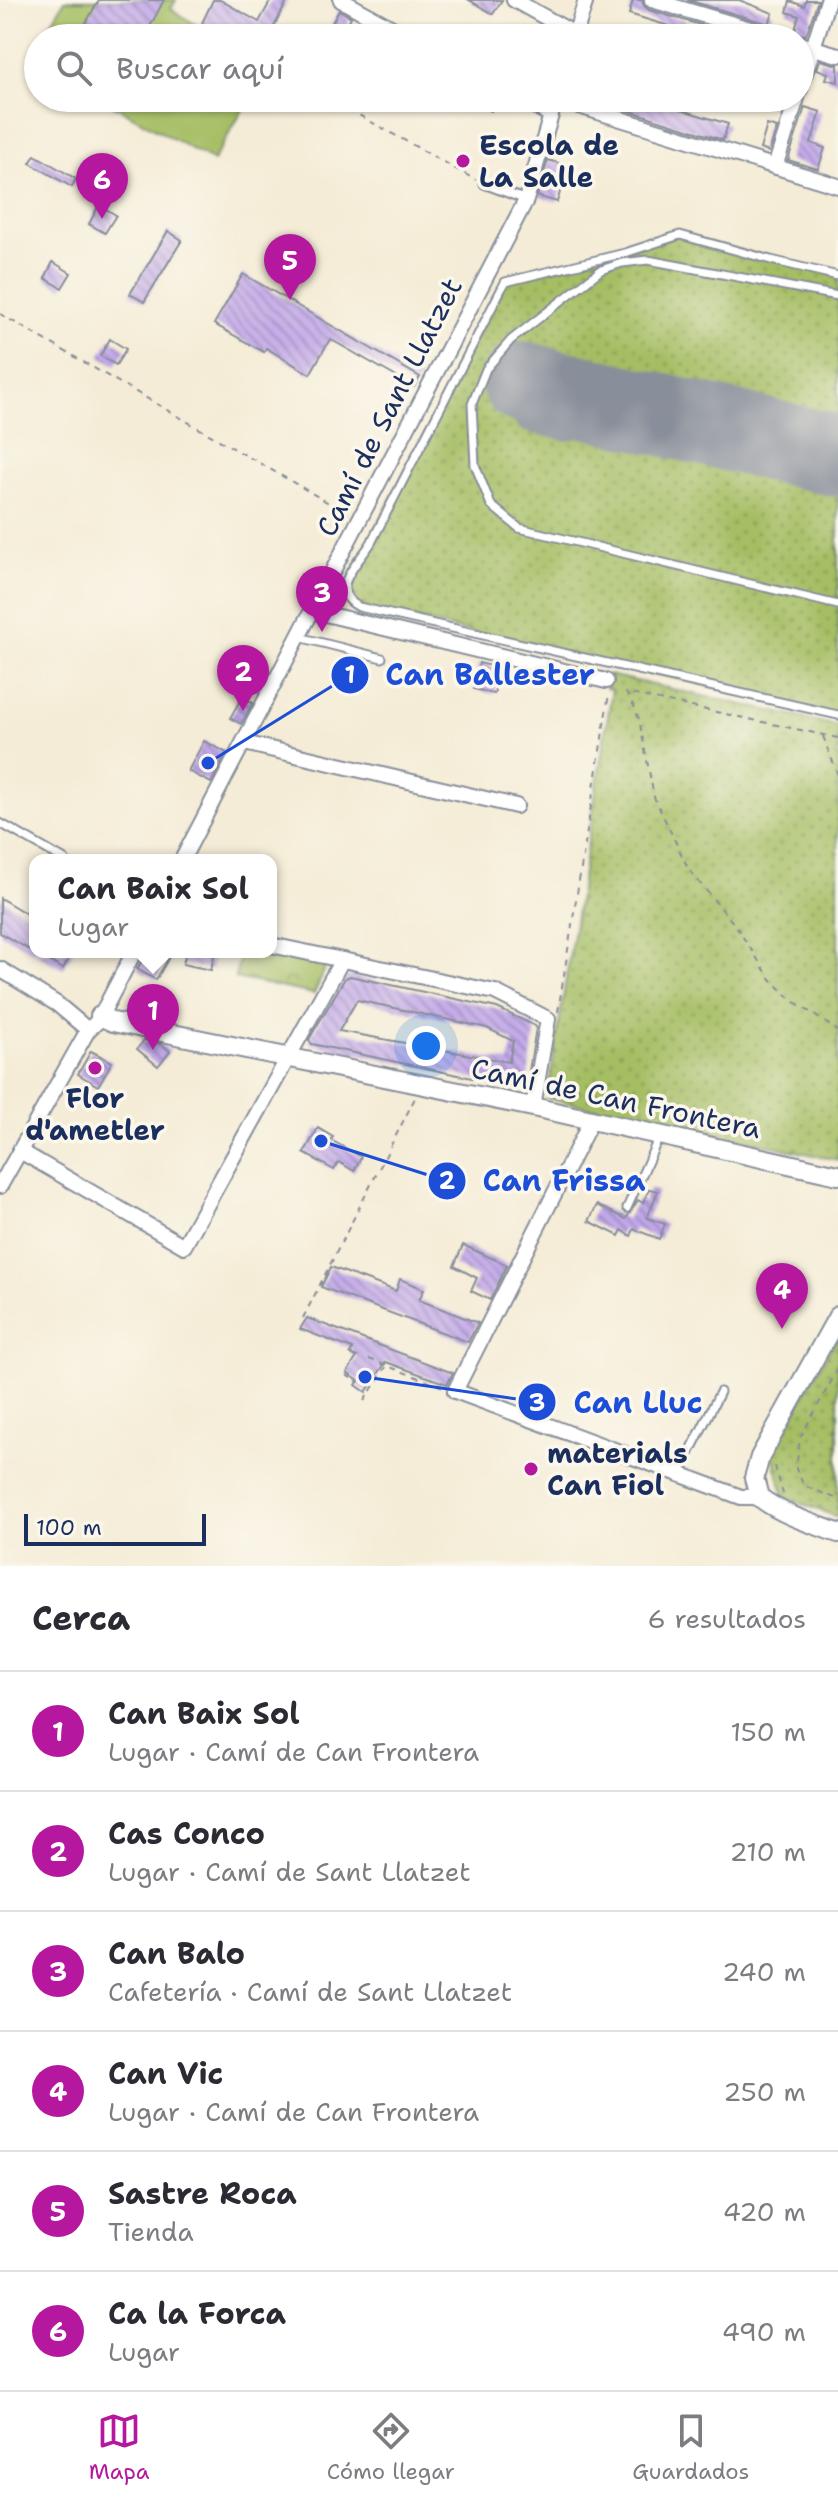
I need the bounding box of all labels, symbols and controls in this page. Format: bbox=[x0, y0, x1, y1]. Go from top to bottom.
search box bbox=[24, 24, 814, 112]
icon: search bbox=[52, 46, 96, 90]
text: Buscar aquí bbox=[116, 48, 284, 89]
place label: Escola de La Salle bbox=[479, 126, 619, 196]
marker: Escola de La Salle bbox=[454, 152, 472, 170]
pin: 6 bbox=[76, 153, 128, 219]
pin: 5 bbox=[264, 234, 316, 300]
street label: Camí de Sant Llatzet bbox=[307, 271, 471, 543]
pin: 3 bbox=[296, 566, 348, 632]
pin: 2 bbox=[217, 645, 269, 711]
callout: Can Ballester bbox=[330, 648, 611, 702]
text: Can Ballester bbox=[385, 654, 595, 695]
text: 1 bbox=[345, 659, 355, 691]
popup bbox=[29, 854, 277, 958]
text: Can Baix Sol bbox=[57, 868, 249, 909]
text: Lugar bbox=[57, 909, 129, 944]
pin: 1 bbox=[127, 984, 179, 1050]
your location bbox=[406, 1026, 446, 1066]
street label: Camí de Can Frontera bbox=[468, 1049, 764, 1147]
marker: Flor d'ametler bbox=[86, 1059, 104, 1077]
place label: Flor d'ametler bbox=[25, 1079, 165, 1149]
callout: Can Frissa bbox=[427, 1154, 662, 1208]
text: Can Frissa bbox=[483, 1160, 646, 1201]
text: 2 bbox=[439, 1165, 456, 1197]
pin: 4 bbox=[756, 1263, 808, 1329]
callout: Can Lluc bbox=[517, 1375, 718, 1429]
text: Can Lluc bbox=[573, 1382, 703, 1423]
text: 3 bbox=[529, 1387, 545, 1419]
place label: materials Can Fiol bbox=[547, 1434, 688, 1504]
marker: materials Can Fiol bbox=[522, 1460, 540, 1478]
scale bar bbox=[24, 1510, 206, 1546]
text: 100 m bbox=[36, 1513, 102, 1542]
text: Cerca bbox=[32, 1595, 130, 1641]
text: 6 resultados bbox=[647, 1601, 806, 1636]
text: Can Baix Sol bbox=[108, 1693, 300, 1734]
text: 1 bbox=[52, 1714, 64, 1749]
text: 150 m bbox=[730, 1714, 806, 1749]
text: Lugar · Camí de Can Frontera bbox=[108, 1734, 479, 1769]
text: Cas Conco bbox=[108, 1813, 265, 1854]
text: 2 bbox=[49, 1834, 67, 1869]
text: 210 m bbox=[729, 1834, 806, 1869]
text: Lugar · Camí de Sant Llatzet bbox=[108, 1854, 471, 1889]
text: Can Balo bbox=[108, 1933, 245, 1974]
text: 3 bbox=[49, 1954, 67, 1989]
text: 240 m bbox=[722, 1954, 806, 1989]
text: Cafetería · Camí de Sant Llatzet bbox=[108, 1974, 512, 2009]
text: Can Vic bbox=[108, 2053, 223, 2094]
text: 4 bbox=[49, 2074, 67, 2109]
text: 250 m bbox=[723, 2074, 806, 2109]
text: Lugar · Camí de Can Frontera bbox=[108, 2094, 479, 2129]
text: Sastre Roca bbox=[108, 2173, 297, 2214]
text: 5 bbox=[50, 2194, 66, 2229]
text: 420 m bbox=[723, 2194, 806, 2229]
text: Tienda bbox=[108, 2214, 194, 2249]
text: Ca la Forca bbox=[108, 2293, 286, 2334]
text: 6 bbox=[49, 2314, 67, 2349]
text: 490 m bbox=[722, 2314, 806, 2349]
text: Lugar bbox=[108, 2334, 180, 2369]
tab: Mapa bbox=[89, 2409, 149, 2486]
tab: Cómo llegar bbox=[327, 2409, 455, 2486]
tab: Guardados bbox=[632, 2409, 749, 2486]

